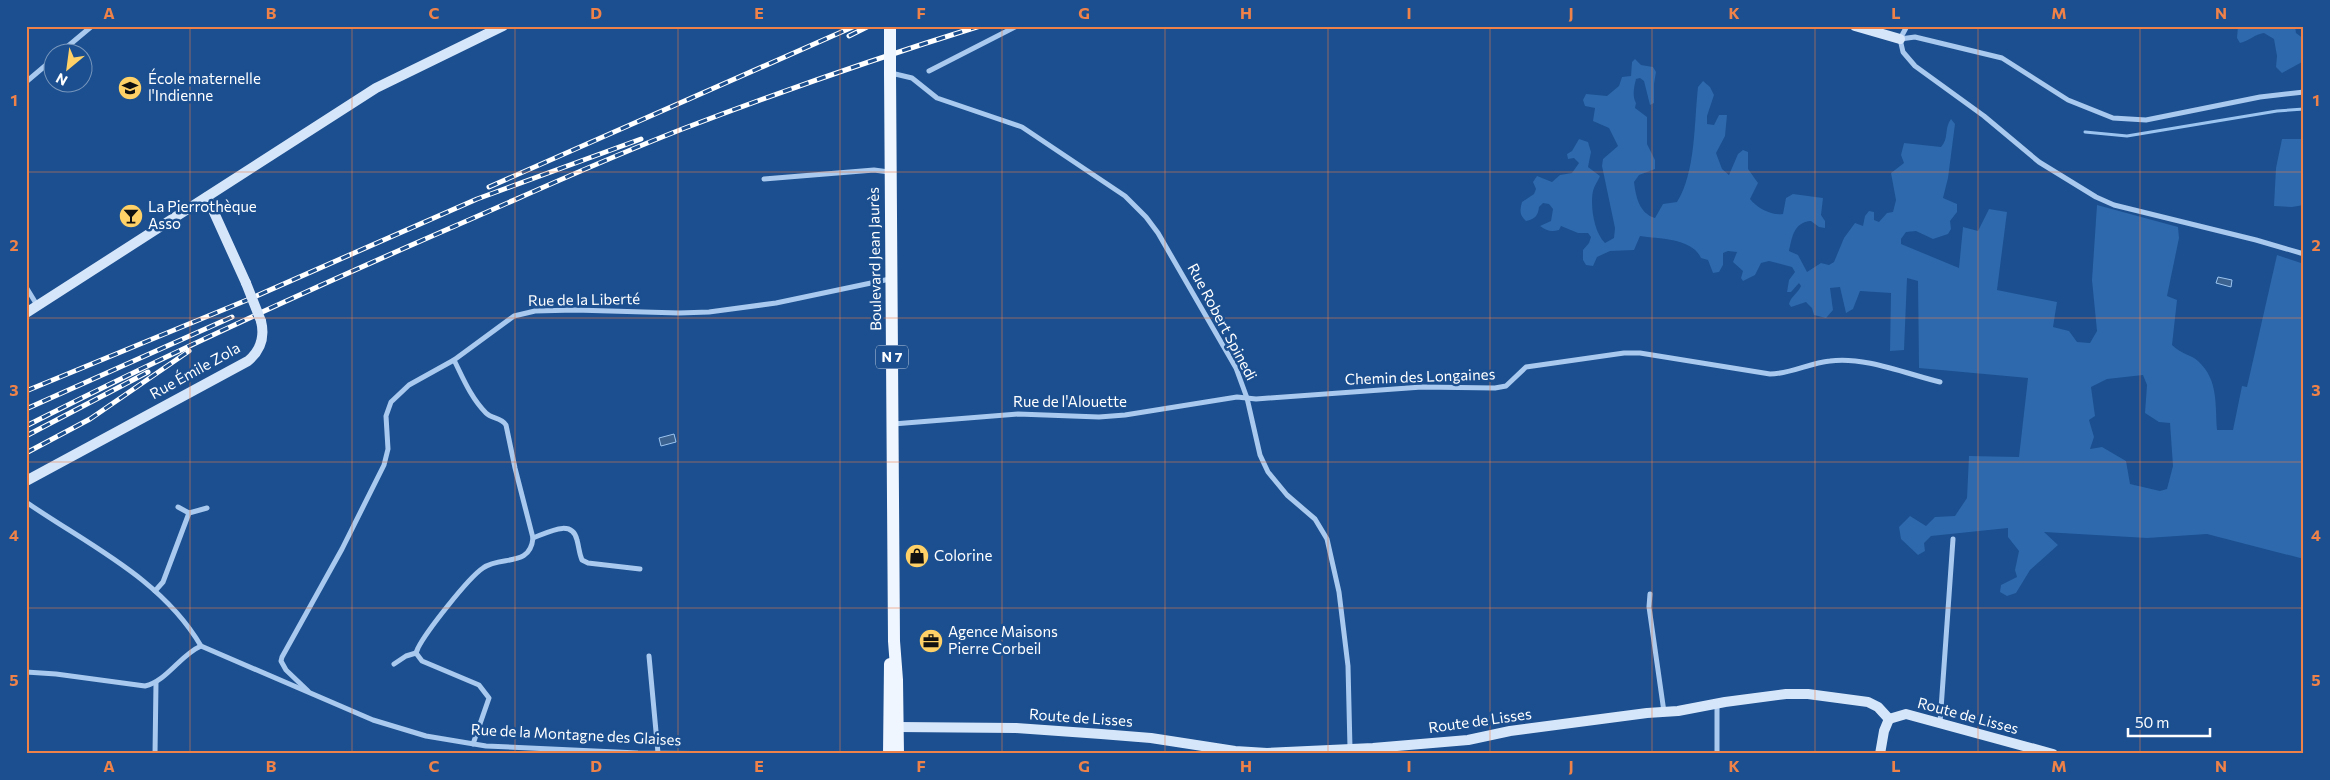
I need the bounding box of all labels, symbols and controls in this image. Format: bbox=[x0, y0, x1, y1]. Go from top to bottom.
text: A bbox=[103, 3, 115, 22]
text: B bbox=[266, 3, 277, 22]
text: C bbox=[429, 3, 440, 22]
text: D bbox=[590, 3, 602, 22]
text: E bbox=[754, 3, 764, 22]
text: F bbox=[916, 3, 926, 22]
text: G bbox=[1078, 3, 1090, 22]
text: H bbox=[1240, 3, 1252, 22]
text: I bbox=[1406, 3, 1412, 22]
text: J bbox=[1568, 3, 1574, 22]
text: K bbox=[1728, 3, 1740, 22]
text: L bbox=[1891, 3, 1901, 22]
text: M bbox=[2051, 3, 2067, 22]
text: N bbox=[2215, 3, 2227, 22]
north arrow bbox=[42, 42, 92, 92]
place label: École maternelle l'Indienne bbox=[148, 68, 261, 104]
text: N bbox=[53, 70, 70, 90]
school or university icon: École maternelle l'Indienne bbox=[117, 75, 143, 101]
text: 1 bbox=[10, 90, 18, 109]
text: 1 bbox=[2312, 90, 2320, 109]
street label: Boulevard Jean Jaurès bbox=[864, 187, 884, 331]
place label: La Pierrothèque Asso bbox=[148, 197, 257, 232]
bar icon: La Pierrothèque Asso bbox=[118, 203, 144, 229]
text: 2 bbox=[9, 235, 19, 254]
text: 2 bbox=[2311, 235, 2321, 254]
street label: Rue Robert Spinedi bbox=[1184, 260, 1261, 383]
street label: Rue de la Liberté bbox=[528, 289, 640, 309]
street label: Rue Émile Zola bbox=[146, 337, 243, 402]
road number: N 7 bbox=[876, 346, 908, 368]
street label: Chemin des Longaines bbox=[1344, 364, 1496, 388]
text: 3 bbox=[9, 380, 19, 399]
text: 3 bbox=[2311, 380, 2321, 399]
street label: Rue de l'Alouette bbox=[1013, 392, 1127, 410]
text: 4 bbox=[9, 525, 19, 544]
text: 4 bbox=[2311, 525, 2321, 544]
shop icon: Colorine bbox=[904, 543, 930, 569]
place label: Colorine bbox=[934, 546, 992, 564]
place label: Agence Maisons Pierre Corbeil bbox=[948, 622, 1058, 657]
office icon: Agence Maisons Pierre Corbeil bbox=[918, 628, 944, 654]
text: 5 bbox=[9, 670, 19, 689]
text: 5 bbox=[2311, 670, 2321, 689]
street label: Route de Lisses bbox=[1916, 693, 2021, 737]
street label: Route de Lisses bbox=[1029, 704, 1134, 730]
street label: Route de Lisses bbox=[1427, 704, 1533, 736]
scale bar bbox=[2128, 705, 2210, 737]
text: 50 m bbox=[2135, 713, 2169, 731]
street label: Rue de la Montagne des Glaises bbox=[470, 719, 682, 749]
text: A bbox=[103, 756, 115, 775]
text: B bbox=[266, 756, 277, 775]
text: C bbox=[429, 756, 440, 775]
text: D bbox=[590, 756, 602, 775]
text: E bbox=[754, 756, 764, 775]
text: F bbox=[916, 756, 926, 775]
text: G bbox=[1078, 756, 1090, 775]
text: H bbox=[1240, 756, 1252, 775]
text: I bbox=[1406, 756, 1412, 775]
text: J bbox=[1568, 756, 1574, 775]
text: K bbox=[1728, 756, 1740, 775]
text: L bbox=[1891, 756, 1901, 775]
text: M bbox=[2051, 756, 2067, 775]
text: N bbox=[2215, 756, 2227, 775]

